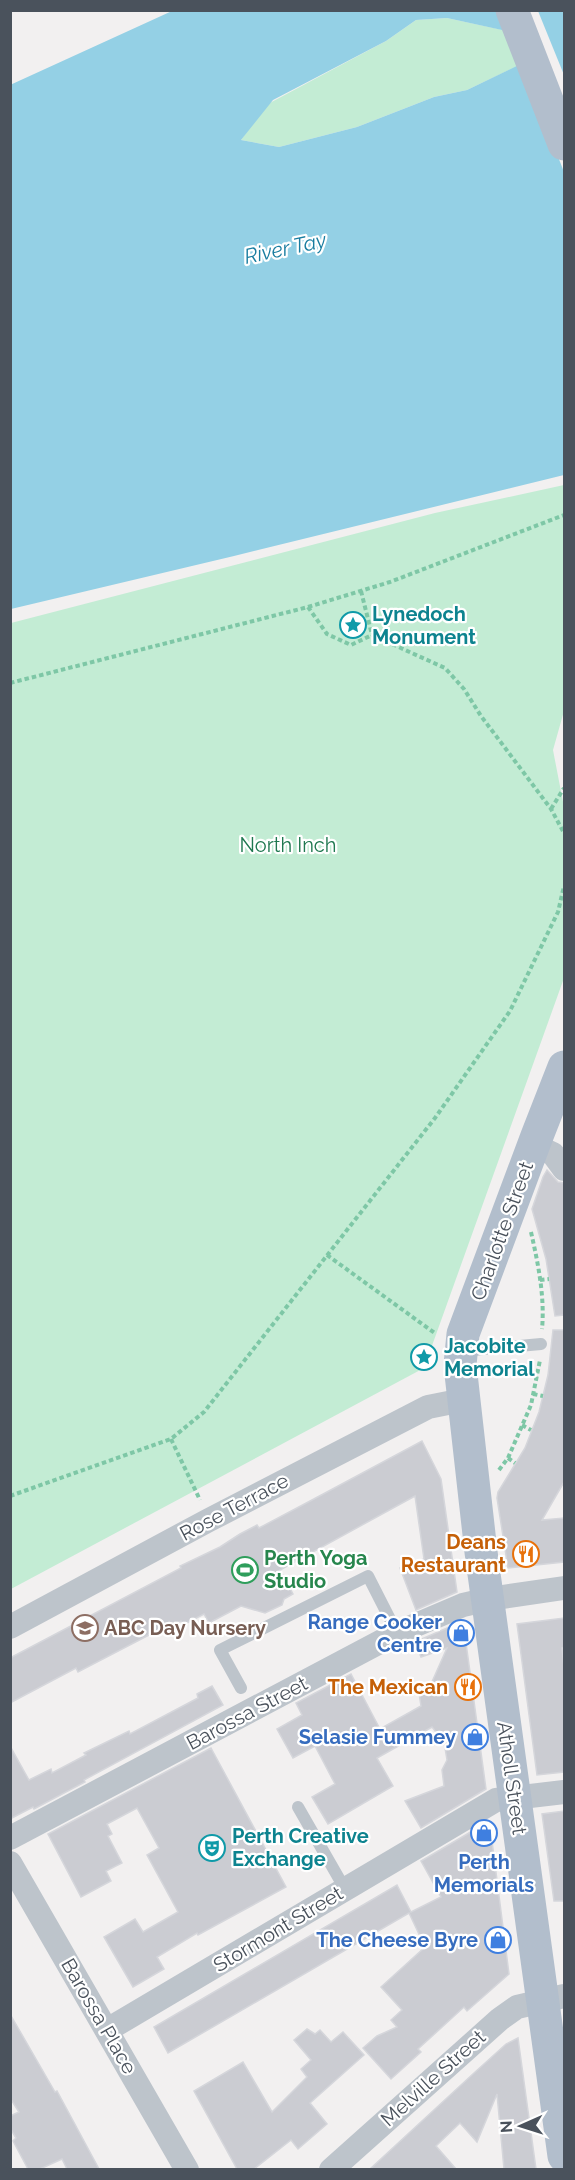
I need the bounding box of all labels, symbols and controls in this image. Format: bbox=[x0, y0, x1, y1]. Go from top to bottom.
water label: River Tay bbox=[242, 227, 329, 269]
place label: Lynedoch Monument bbox=[372, 602, 476, 649]
place icon: Lynedoch Monument bbox=[338, 610, 368, 640]
park label: North Inch bbox=[240, 833, 336, 857]
street label: Charlotte Street bbox=[466, 1158, 538, 1304]
place label: Jacobite Memorial bbox=[444, 1334, 535, 1381]
place icon: Jacobite Memorial bbox=[409, 1342, 439, 1372]
street label: Rose Terrace bbox=[175, 1468, 293, 1546]
place label: Deans Restaurant bbox=[401, 1530, 506, 1577]
restaurant icon: Deans Restaurant bbox=[511, 1539, 541, 1569]
place label: Perth Yoga Studio bbox=[264, 1546, 367, 1593]
sports icon: Perth Yoga Studio bbox=[230, 1555, 260, 1585]
place label: Range Cooker Centre bbox=[308, 1610, 442, 1657]
school or university icon: ABC Day Nursery bbox=[70, 1613, 100, 1643]
place label: ABC Day Nursery bbox=[104, 1616, 266, 1640]
shop icon: Range Cooker Centre bbox=[446, 1618, 476, 1648]
street label: Barossa Street bbox=[182, 1671, 312, 1755]
restaurant icon: The Mexican bbox=[453, 1672, 483, 1702]
place label: The Mexican bbox=[328, 1675, 448, 1699]
street label: Atholl Street bbox=[492, 1720, 532, 1837]
shop icon: Selasie Fummey bbox=[460, 1722, 490, 1752]
place label: Selasie Fummey bbox=[299, 1725, 456, 1749]
shop icon: Perth Memorials bbox=[469, 1818, 499, 1848]
place label: Perth Creative Exchange bbox=[232, 1824, 369, 1871]
theatre icon: Perth Creative Exchange bbox=[197, 1833, 227, 1863]
place label: Perth Memorials bbox=[434, 1850, 534, 1897]
street label: Stormont Street bbox=[209, 1881, 347, 1977]
shop icon: The Cheese Byre bbox=[483, 1925, 513, 1955]
place label: The Cheese Byre bbox=[316, 1928, 478, 1952]
street label: Barossa Place bbox=[56, 1954, 142, 2078]
street label: Melville Street bbox=[376, 2025, 490, 2131]
north arrow bbox=[491, 2096, 551, 2156]
text: N bbox=[497, 2120, 516, 2133]

